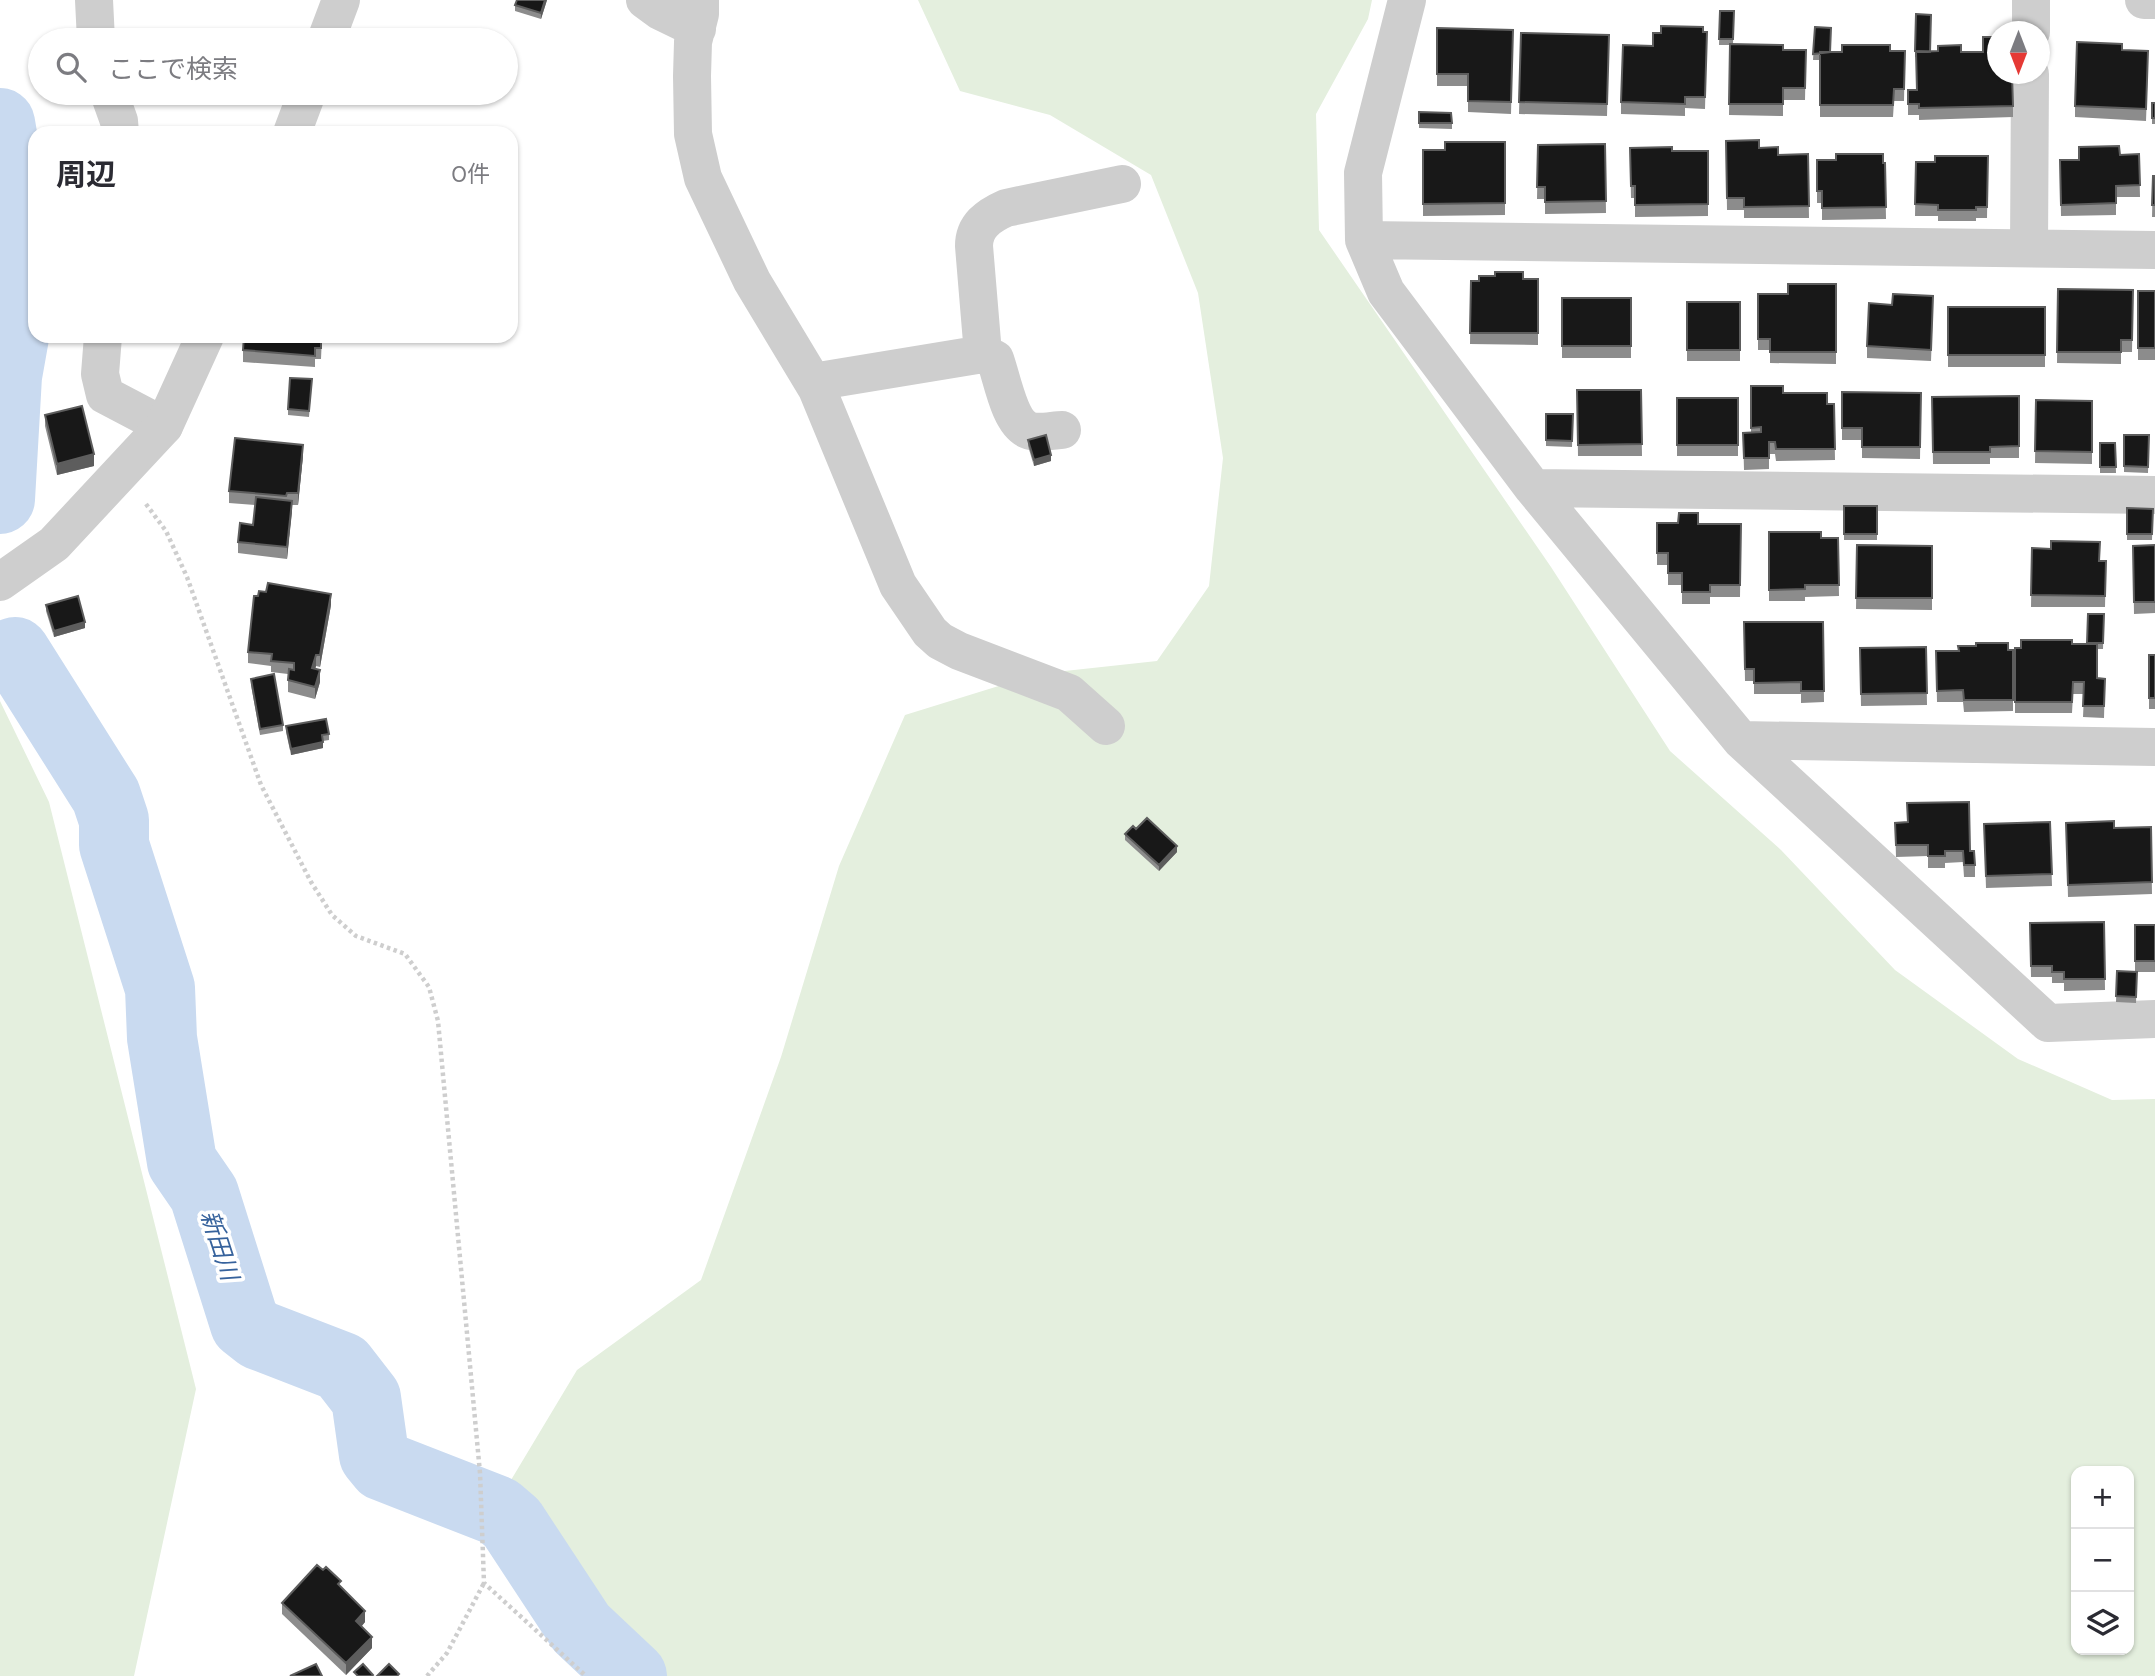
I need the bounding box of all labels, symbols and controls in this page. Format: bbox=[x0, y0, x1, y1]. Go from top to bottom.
north arrow bbox=[1987, 21, 2050, 84]
search box bbox=[28, 28, 518, 105]
icon: search bbox=[52, 48, 90, 86]
text: ここで検索 bbox=[108, 52, 238, 86]
text: 周辺 bbox=[56, 155, 116, 194]
text: 0件 bbox=[451, 159, 490, 189]
water label: 新田川 bbox=[194, 1206, 247, 1287]
map controls bbox=[2071, 1466, 2134, 1655]
button: + bbox=[2071, 1466, 2134, 1529]
button: − bbox=[2071, 1529, 2134, 1592]
button: layers bbox=[2071, 1592, 2134, 1655]

